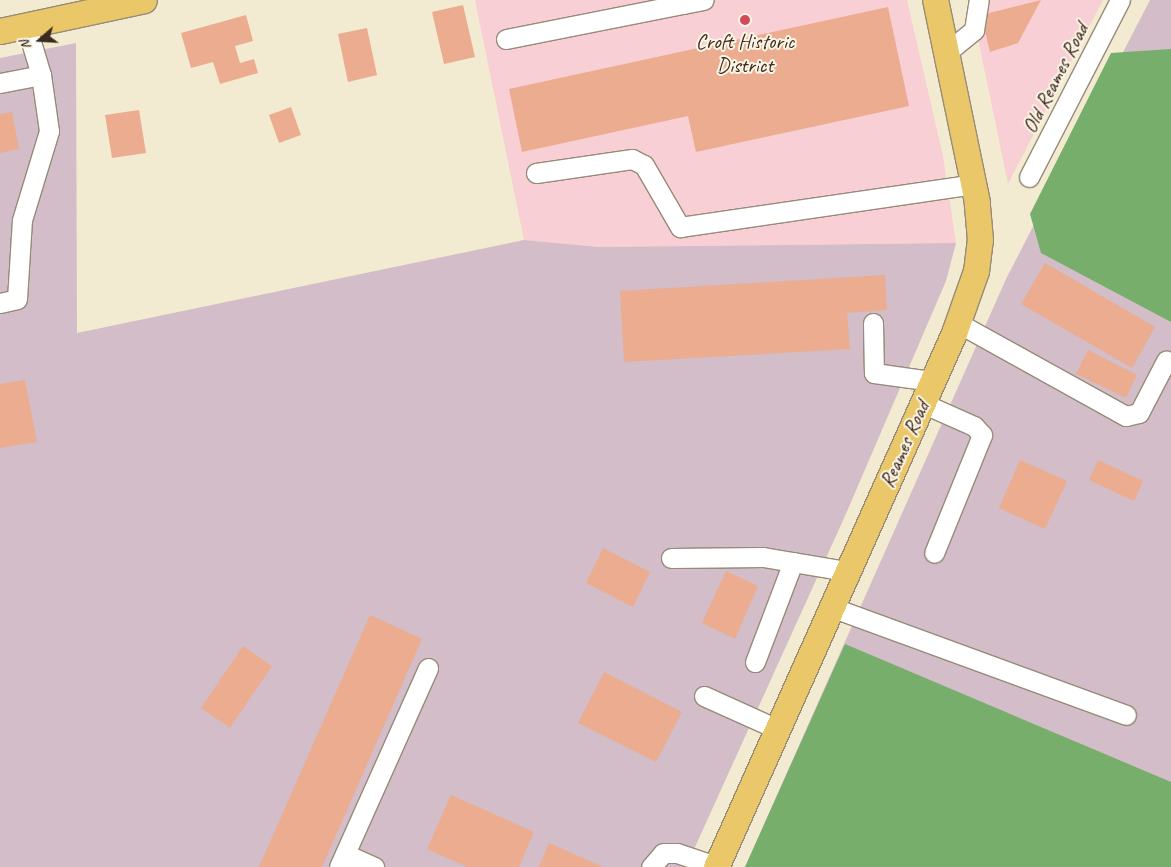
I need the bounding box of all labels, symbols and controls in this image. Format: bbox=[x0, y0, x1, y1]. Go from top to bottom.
marker: Croft Historic District bbox=[739, 14, 751, 26]
north arrow bbox=[15, 15, 65, 65]
street label: Old Reames Road bbox=[1017, 19, 1093, 137]
place label: Croft Historic District bbox=[696, 28, 794, 78]
text: N bbox=[16, 38, 35, 52]
street label: Reames Road bbox=[874, 397, 934, 491]

